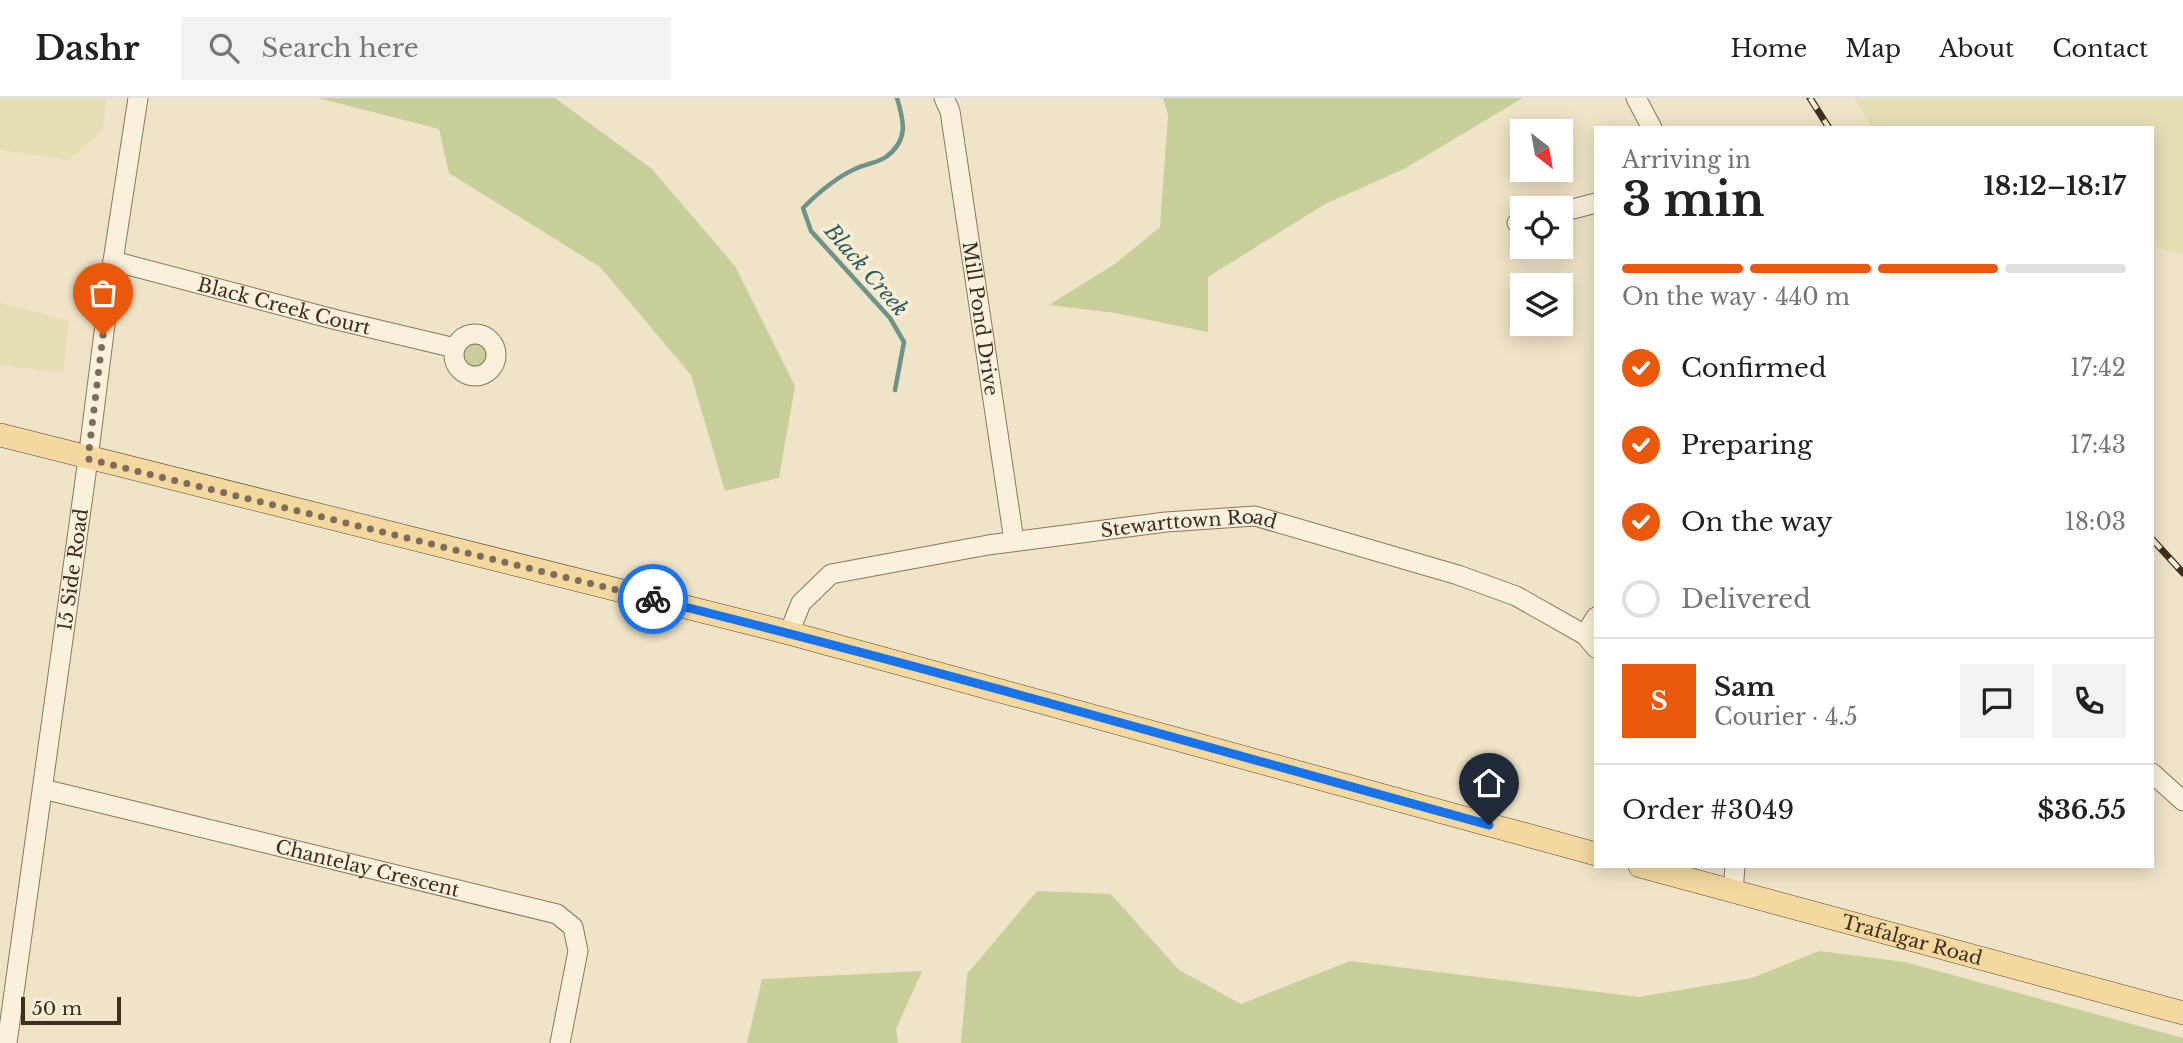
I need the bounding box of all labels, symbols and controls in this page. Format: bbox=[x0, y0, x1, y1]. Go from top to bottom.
search box bbox=[181, 17, 671, 80]
text: Dashr bbox=[35, 28, 139, 69]
icon: search bbox=[205, 29, 243, 67]
text: Search here bbox=[261, 32, 419, 64]
text: Home bbox=[1731, 34, 1807, 63]
text: Map bbox=[1845, 34, 1901, 63]
text: About bbox=[1939, 34, 2014, 63]
text: Contact bbox=[2052, 34, 2148, 63]
north arrow bbox=[1510, 119, 1573, 182]
map controls bbox=[1510, 119, 1573, 336]
text: Arriving in bbox=[1622, 146, 1751, 174]
text: 18:12–18:17 bbox=[1984, 170, 2126, 202]
text: 3 min bbox=[1622, 171, 1764, 228]
button: locate bbox=[1510, 196, 1573, 259]
water label: Black Creek bbox=[818, 218, 913, 322]
street label: Mill Pond Drive bbox=[958, 240, 1004, 397]
pin bbox=[73, 263, 133, 335]
street label: Black Creek Court bbox=[195, 272, 374, 339]
button: layers bbox=[1510, 273, 1573, 336]
icon: bag bbox=[84, 274, 122, 312]
text: On the way · 440 m bbox=[1622, 283, 1850, 311]
icon: check bbox=[1622, 349, 1660, 387]
text: Confirmed bbox=[1681, 352, 1826, 384]
text: 17:42 bbox=[2070, 354, 2126, 382]
icon: check bbox=[1622, 426, 1660, 464]
text: Preparing bbox=[1681, 429, 1813, 461]
text: 17:43 bbox=[2070, 431, 2126, 459]
icon: check bbox=[1622, 503, 1660, 541]
street label: Stewarttown Road bbox=[1099, 505, 1280, 542]
text: On the way bbox=[1681, 506, 1833, 538]
street label: 15 Side Road bbox=[53, 507, 93, 632]
text: 18:03 bbox=[2065, 508, 2126, 536]
courier bbox=[618, 564, 688, 634]
icon: bike bbox=[634, 580, 672, 618]
text: Delivered bbox=[1681, 583, 1811, 615]
button: chat bbox=[1960, 664, 2034, 738]
button: phone bbox=[2052, 664, 2126, 738]
text: Sam bbox=[1714, 671, 1775, 703]
text: S bbox=[1650, 685, 1668, 717]
text: Courier · 4.5 bbox=[1714, 703, 1858, 731]
pin bbox=[1459, 753, 1519, 825]
icon: home bbox=[1470, 764, 1508, 802]
text: Order #3049 bbox=[1622, 794, 1794, 826]
text: $36.55 bbox=[2037, 794, 2126, 826]
street label: Chantelay Crescent bbox=[273, 834, 463, 902]
street label: Trafalgar Road bbox=[1839, 910, 1985, 970]
scale bar bbox=[21, 994, 121, 1026]
text: 50 m bbox=[32, 997, 82, 1020]

